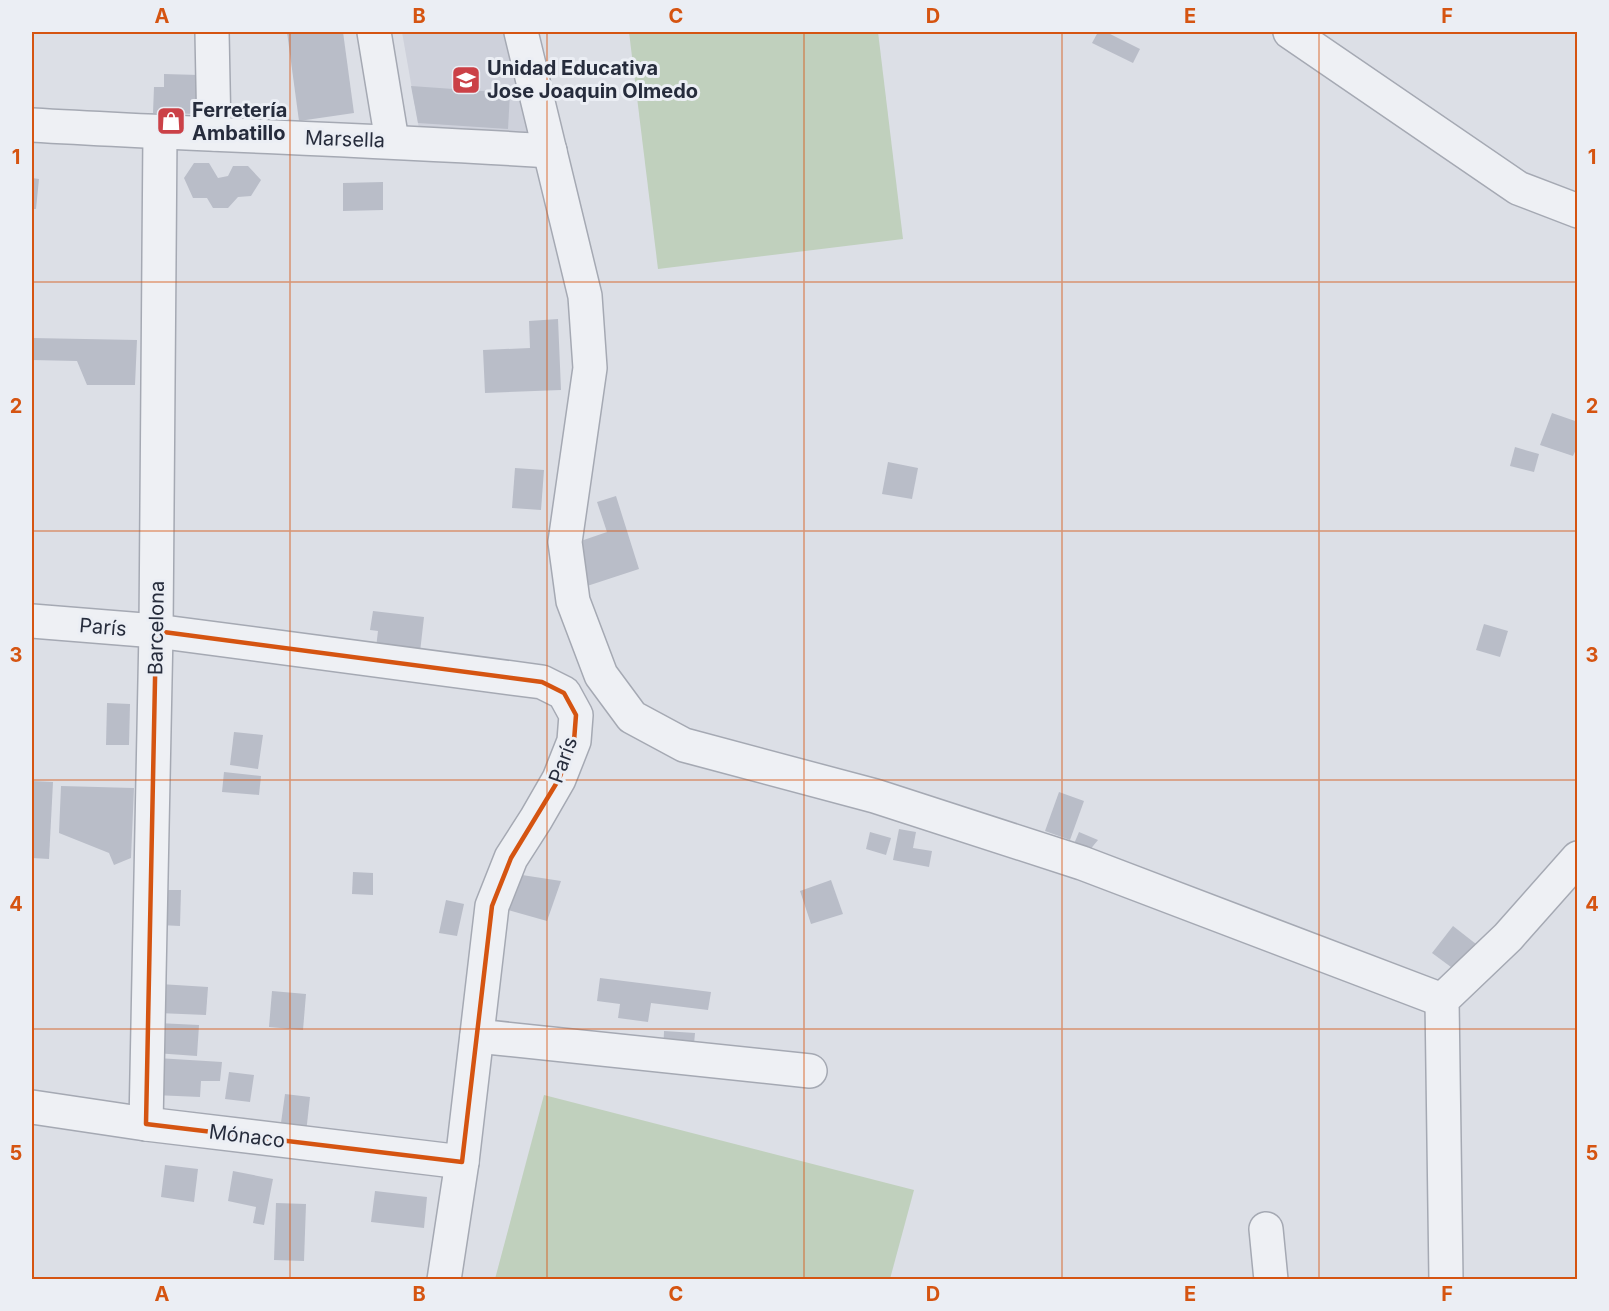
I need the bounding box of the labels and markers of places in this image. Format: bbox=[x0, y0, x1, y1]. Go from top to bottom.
place label: Unidad Educativa Jose Joaquin Olmedo bbox=[487, 56, 698, 103]
school or university icon: Unidad Educativa Jose Joaquin Olmedo bbox=[450, 64, 482, 96]
place label: Ferretería Ambatillo bbox=[192, 98, 287, 145]
shop icon: Ferretería Ambatillo bbox=[155, 105, 187, 137]

